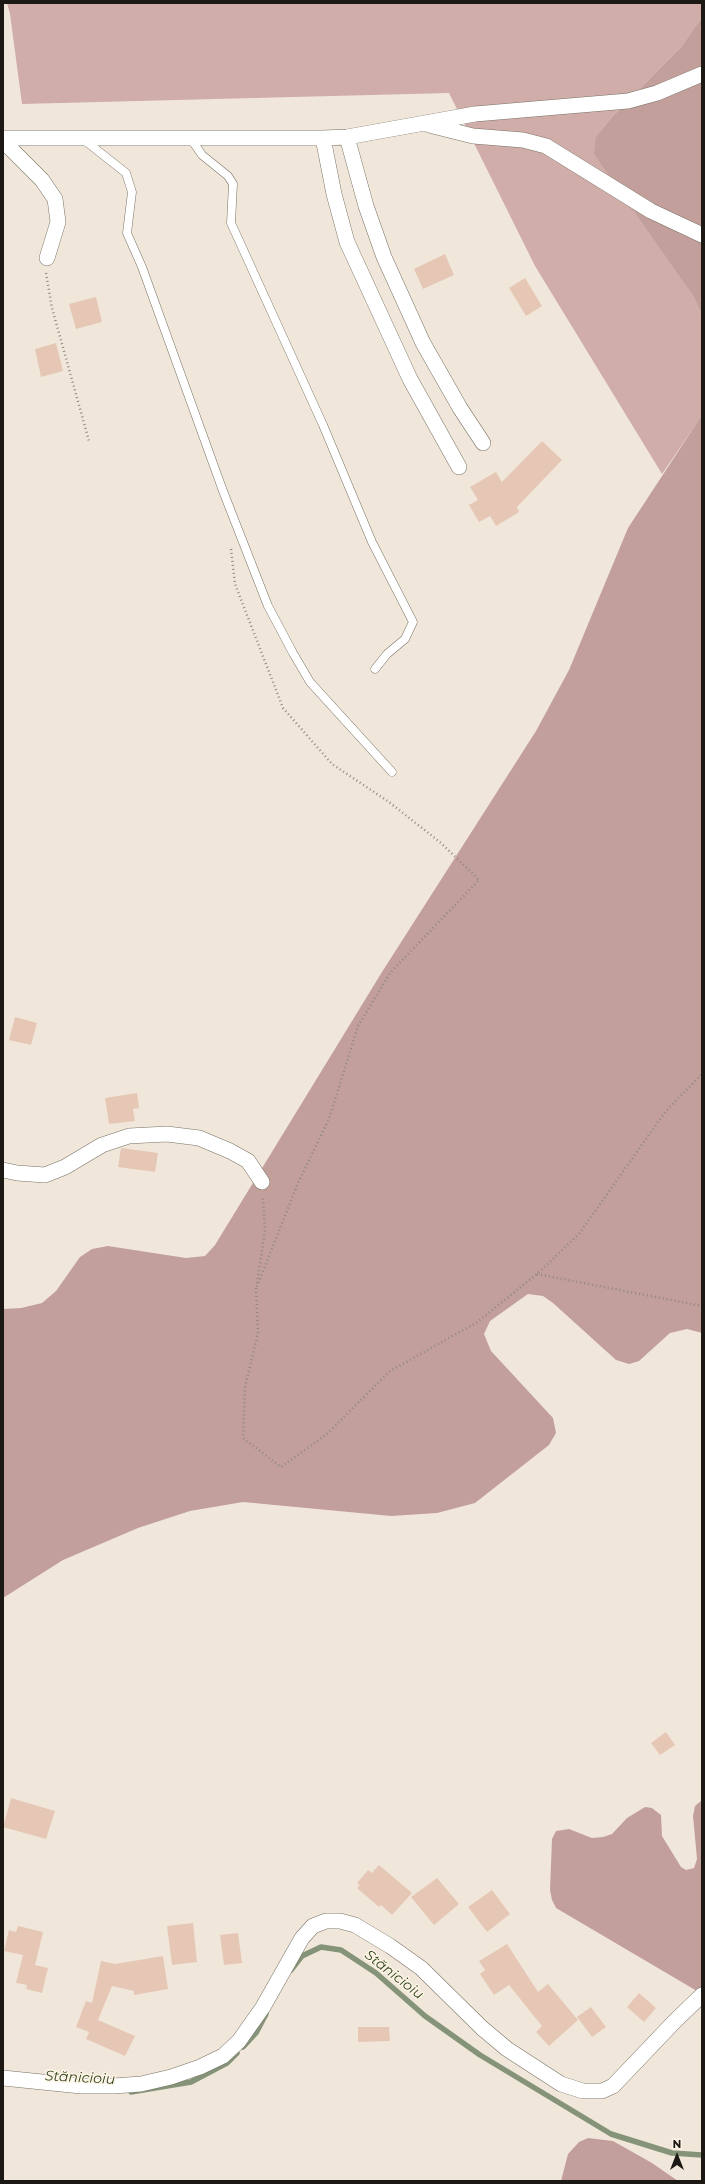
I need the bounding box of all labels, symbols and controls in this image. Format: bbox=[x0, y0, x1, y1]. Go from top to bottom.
water label: Stănicioiu bbox=[361, 1947, 427, 2003]
water label: Stănicioiu bbox=[44, 2068, 116, 2088]
north arrow bbox=[657, 2136, 697, 2176]
text: N bbox=[673, 2137, 681, 2151]

